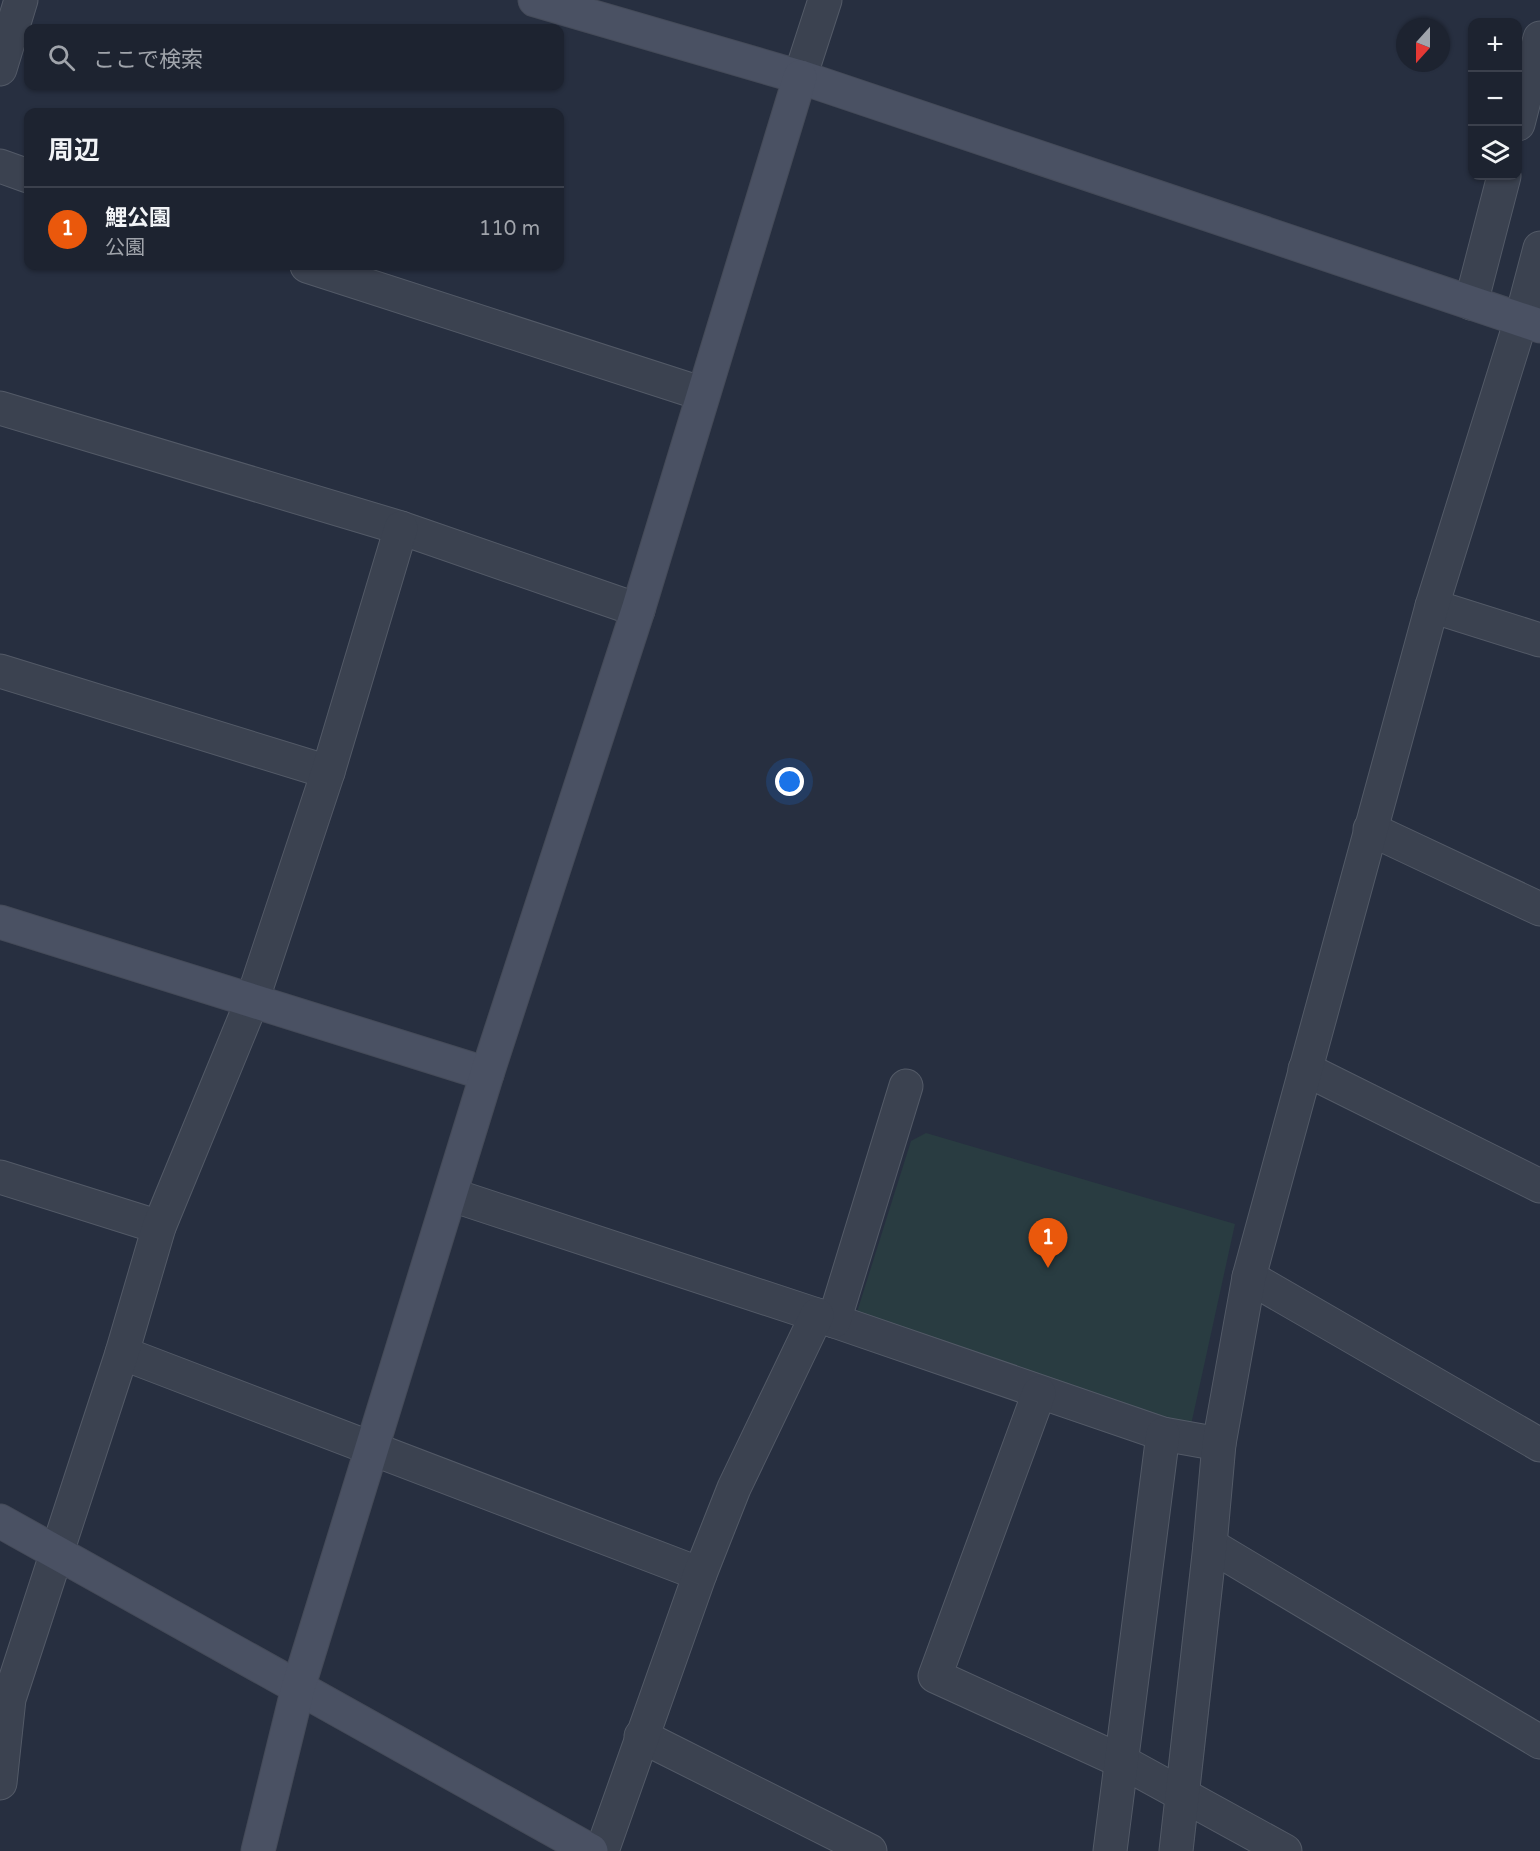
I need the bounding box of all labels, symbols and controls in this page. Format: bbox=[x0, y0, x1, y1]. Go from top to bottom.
north arrow bbox=[1396, 18, 1450, 72]
map controls bbox=[1468, 18, 1522, 180]
button: + bbox=[1468, 18, 1522, 72]
search box bbox=[24, 24, 564, 90]
icon: search bbox=[45, 41, 78, 74]
text: ここで検索 bbox=[93, 47, 203, 73]
button: − bbox=[1468, 72, 1522, 126]
button: layers bbox=[1468, 126, 1522, 180]
text: 周辺 bbox=[48, 135, 100, 166]
text: 鯉公園 bbox=[105, 205, 171, 231]
text: 1 bbox=[61, 217, 74, 241]
text: 110 m bbox=[479, 217, 540, 241]
text: 公園 bbox=[105, 236, 145, 260]
your location bbox=[775, 767, 804, 796]
pin: 1 bbox=[1028, 1218, 1068, 1268]

